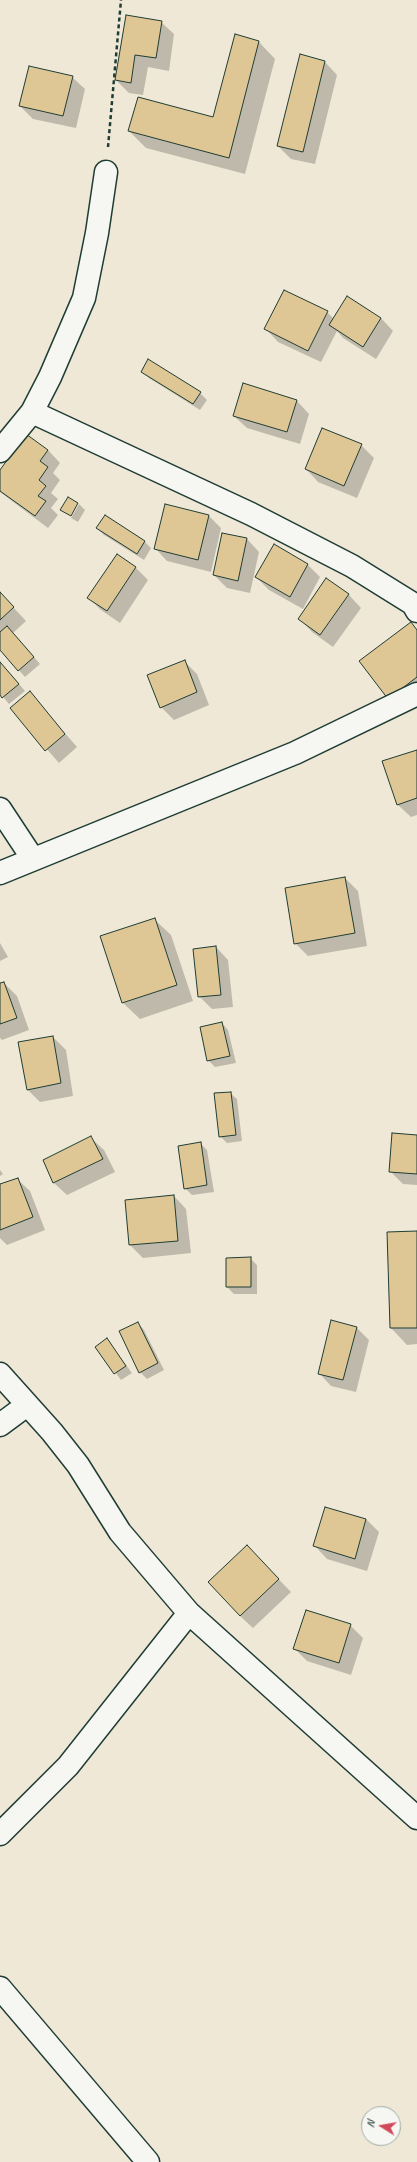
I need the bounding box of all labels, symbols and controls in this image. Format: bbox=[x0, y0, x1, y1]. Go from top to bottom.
north arrow bbox=[361, 2106, 401, 2146]
text: N bbox=[363, 2119, 378, 2129]

